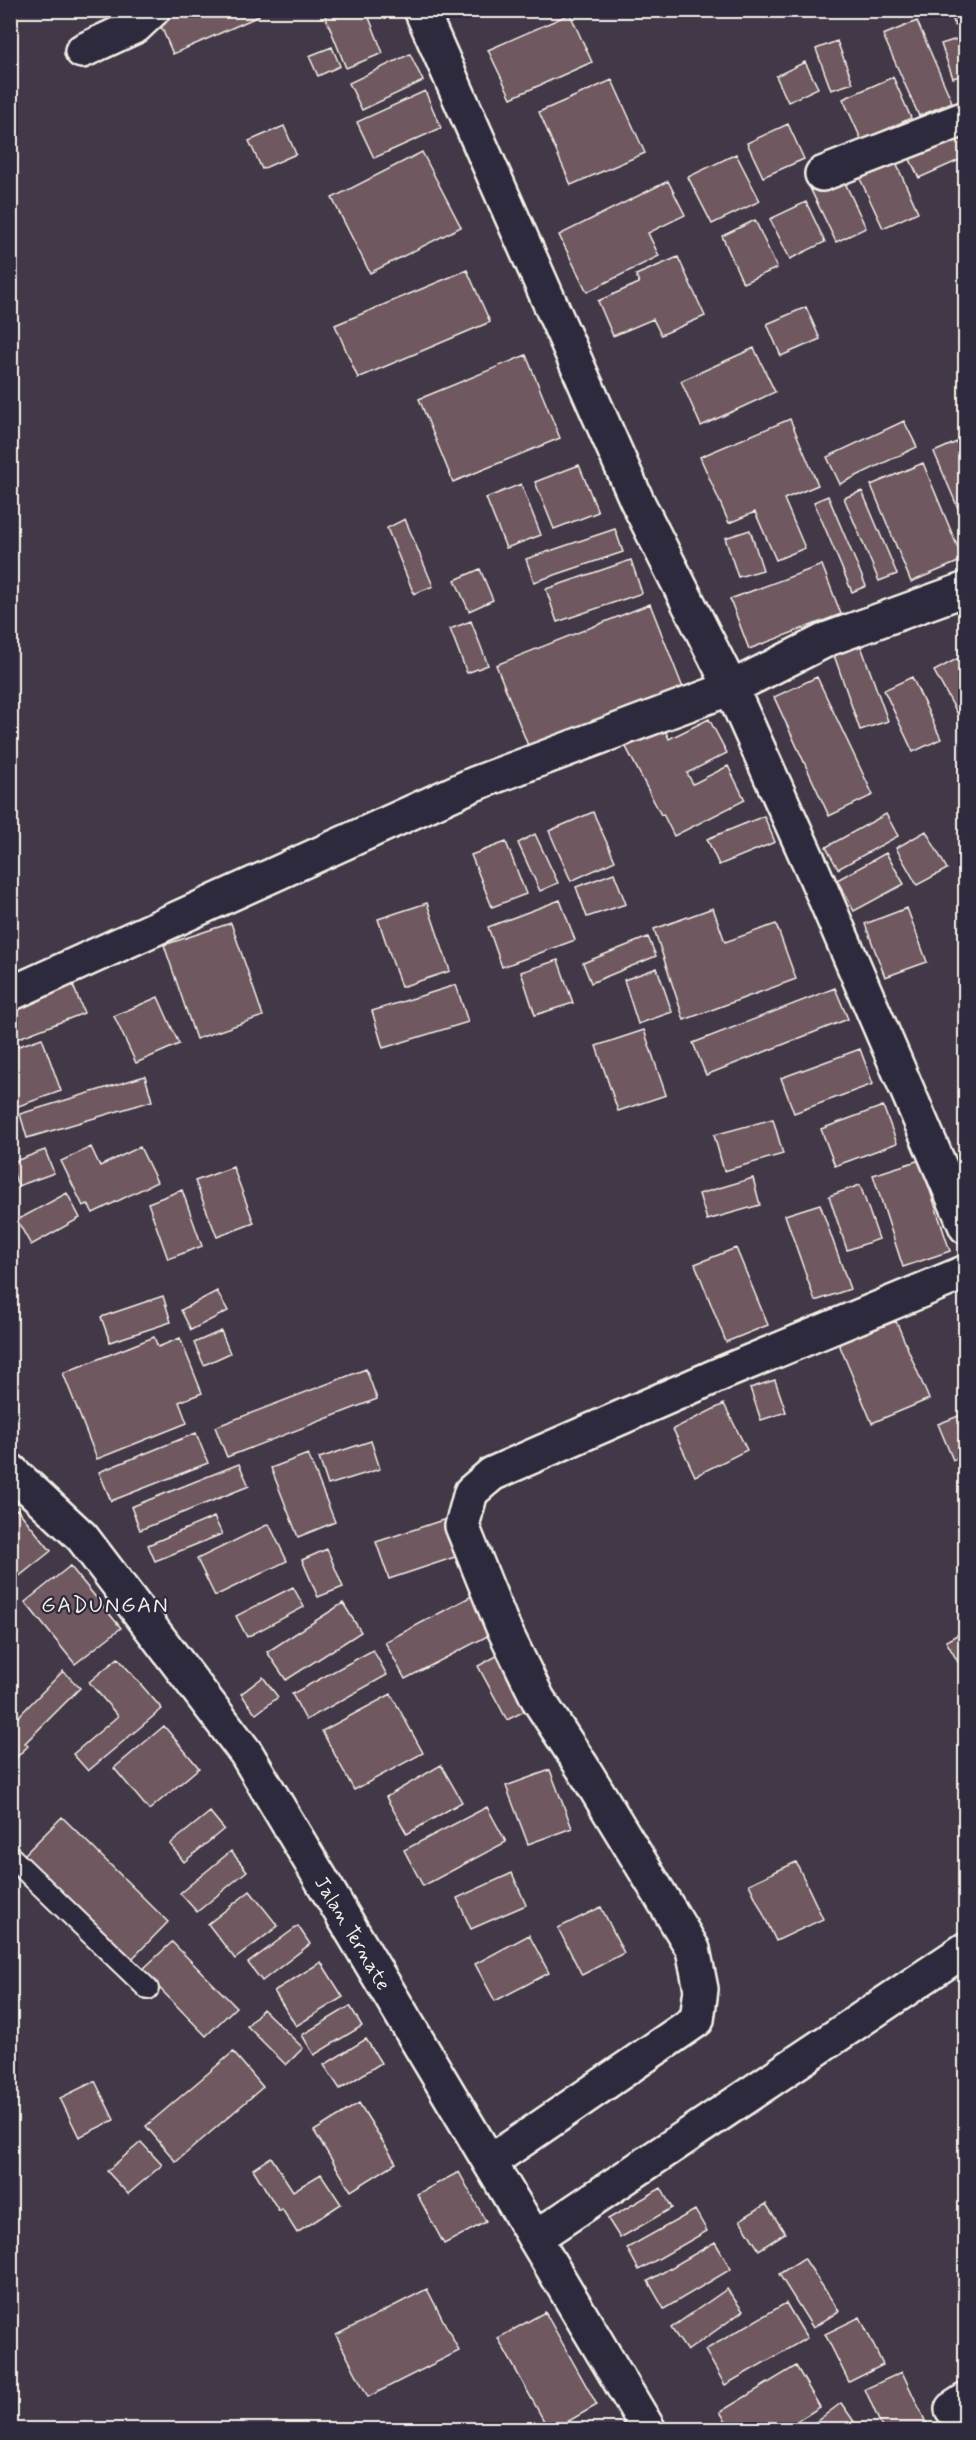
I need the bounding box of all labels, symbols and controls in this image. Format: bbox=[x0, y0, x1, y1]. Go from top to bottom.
district label: GADUNGAN bbox=[41, 1592, 169, 1620]
street label: Jalan Ternate bbox=[307, 1872, 396, 1996]

